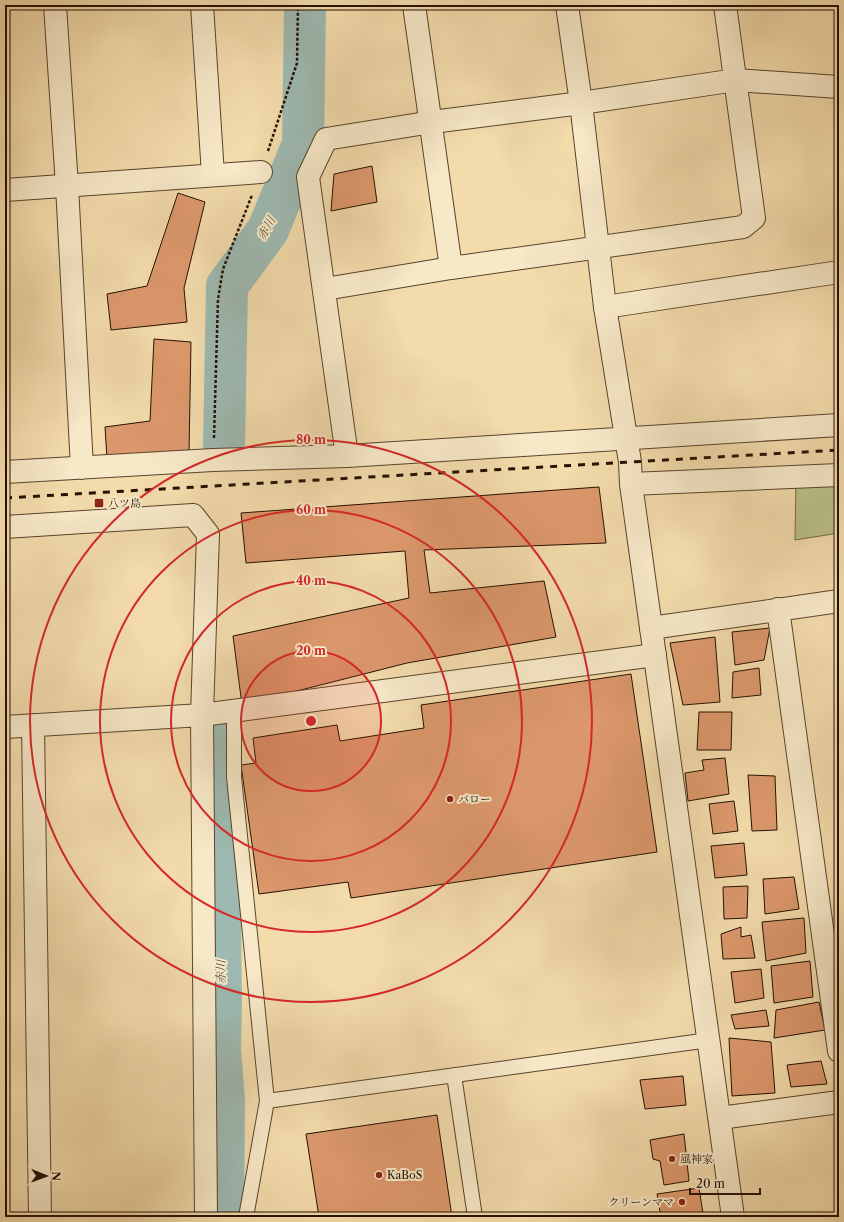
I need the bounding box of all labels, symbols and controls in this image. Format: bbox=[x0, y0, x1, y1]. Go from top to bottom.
water label: 赤川 bbox=[254, 212, 279, 242]
text: 80 m bbox=[296, 432, 326, 447]
place label: 八ツ島 bbox=[108, 496, 141, 510]
marker: 八ツ島 bbox=[93, 497, 105, 509]
text: 60 m bbox=[296, 502, 326, 517]
text: 40 m bbox=[296, 573, 326, 588]
text: 20 m bbox=[296, 643, 326, 658]
centre of rings bbox=[304, 714, 318, 728]
place label: バロー bbox=[458, 792, 491, 806]
marker: バロー bbox=[445, 794, 455, 804]
water label: 赤川 bbox=[213, 958, 228, 984]
place label: 風神家 bbox=[680, 1152, 713, 1166]
marker: 風神家 bbox=[667, 1154, 677, 1164]
north arrow bbox=[26, 1156, 66, 1196]
place label: KaBoS bbox=[387, 1168, 422, 1182]
marker: KaBoS bbox=[374, 1170, 384, 1180]
scale bar bbox=[690, 1170, 760, 1196]
text: N bbox=[49, 1171, 63, 1182]
text: 20 m bbox=[696, 1176, 725, 1191]
place label: クリーンママ bbox=[608, 1195, 674, 1209]
marker: クリーンママ bbox=[677, 1197, 687, 1207]

